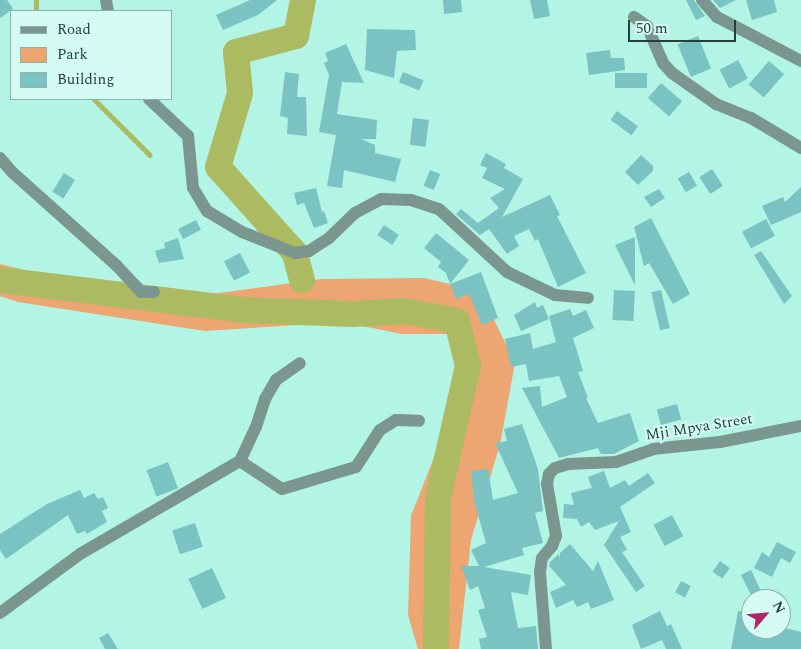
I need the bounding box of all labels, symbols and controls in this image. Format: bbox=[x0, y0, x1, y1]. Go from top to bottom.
legend bbox=[10, 10, 172, 100]
scale bar bbox=[631, 10, 738, 42]
text: 50 m bbox=[636, 17, 668, 40]
text: Road bbox=[57, 18, 91, 41]
text: Park bbox=[57, 43, 88, 66]
text: Building bbox=[57, 68, 114, 91]
street label: Mji Mpya Street bbox=[644, 410, 754, 444]
north arrow bbox=[741, 589, 791, 639]
text: N bbox=[767, 598, 791, 617]

